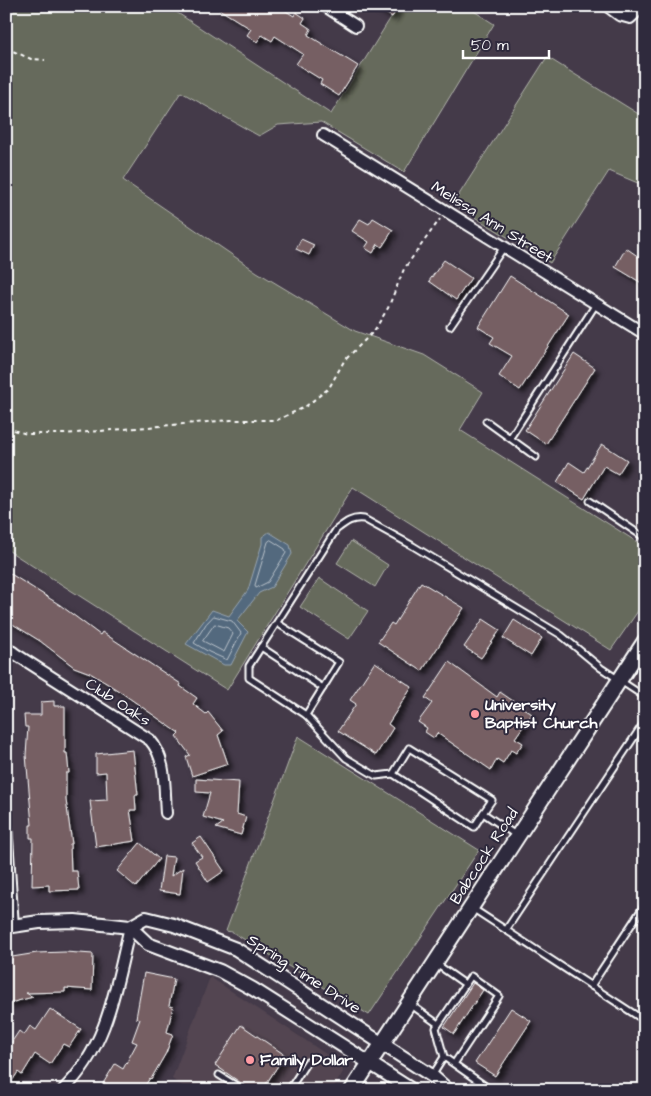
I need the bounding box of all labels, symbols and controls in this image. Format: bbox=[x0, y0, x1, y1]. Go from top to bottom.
scale bar bbox=[463, 28, 550, 60]
text: 50 m bbox=[471, 35, 509, 56]
street label: Melissa Ann Street bbox=[427, 176, 557, 269]
street label: Club Oaks bbox=[81, 673, 155, 731]
place label: University Baptist Church bbox=[485, 694, 599, 734]
marker: University Baptist Church bbox=[469, 708, 481, 720]
street label: Babcock Road bbox=[445, 804, 523, 908]
street label: Spring Time Drive bbox=[242, 929, 365, 1020]
place label: Family Dollar bbox=[260, 1049, 353, 1072]
marker: Family Dollar bbox=[244, 1054, 256, 1066]

